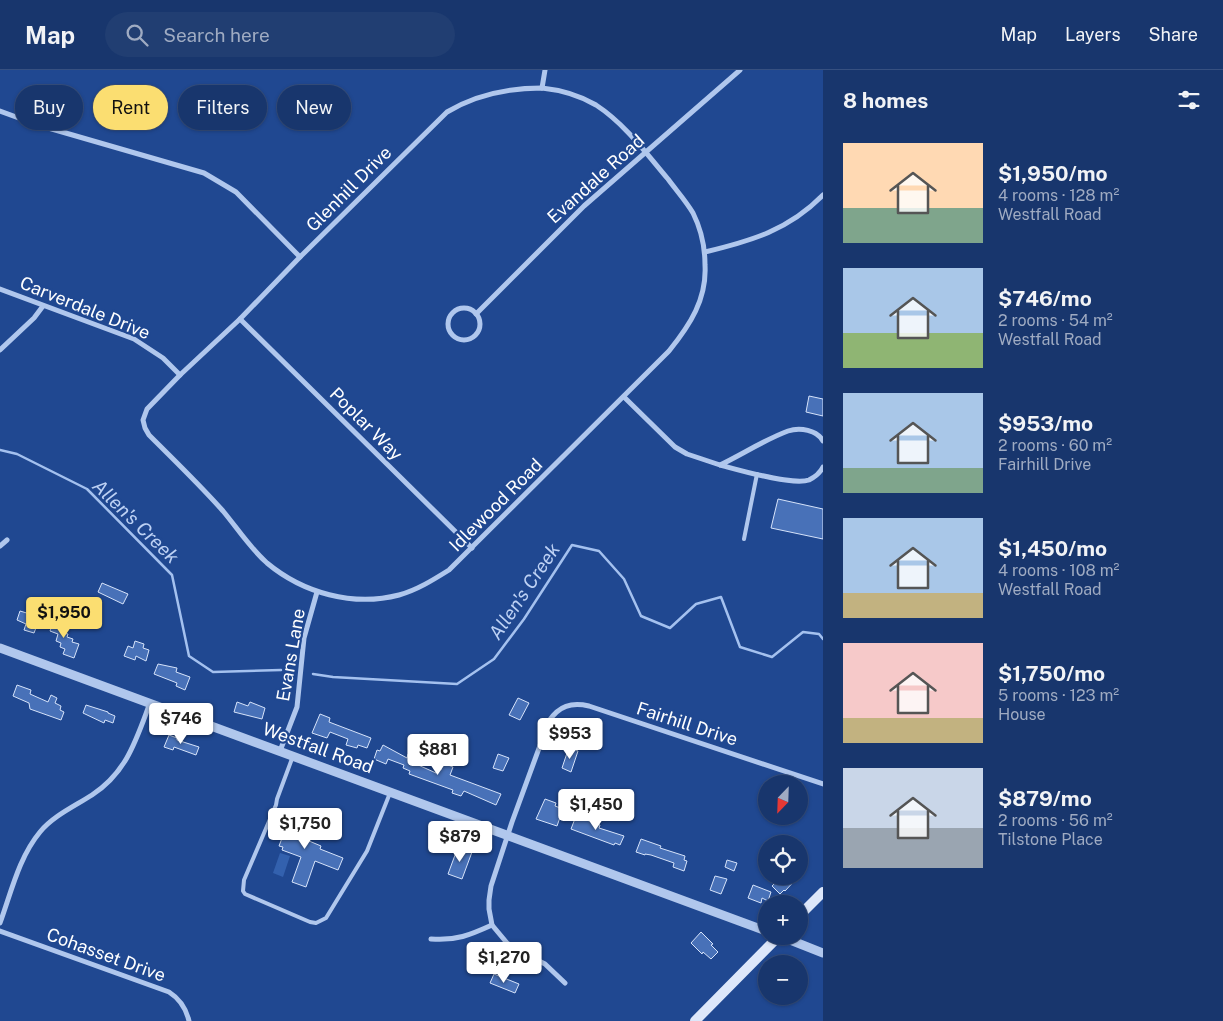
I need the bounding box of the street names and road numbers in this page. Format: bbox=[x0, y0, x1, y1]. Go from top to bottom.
street label: Evandale Road bbox=[543, 130, 648, 228]
street label: Glenhill Drive bbox=[302, 142, 396, 236]
street label: Carverdale Drive bbox=[17, 272, 153, 343]
street label: Poplar Way bbox=[326, 383, 407, 465]
street label: Idlewood Road bbox=[445, 454, 547, 556]
street label: Evans Lane bbox=[272, 607, 309, 703]
street label: Fairhill Drive bbox=[634, 697, 740, 750]
street label: Westfall Road bbox=[260, 718, 376, 777]
street label: Cohasset Drive bbox=[44, 923, 169, 986]

